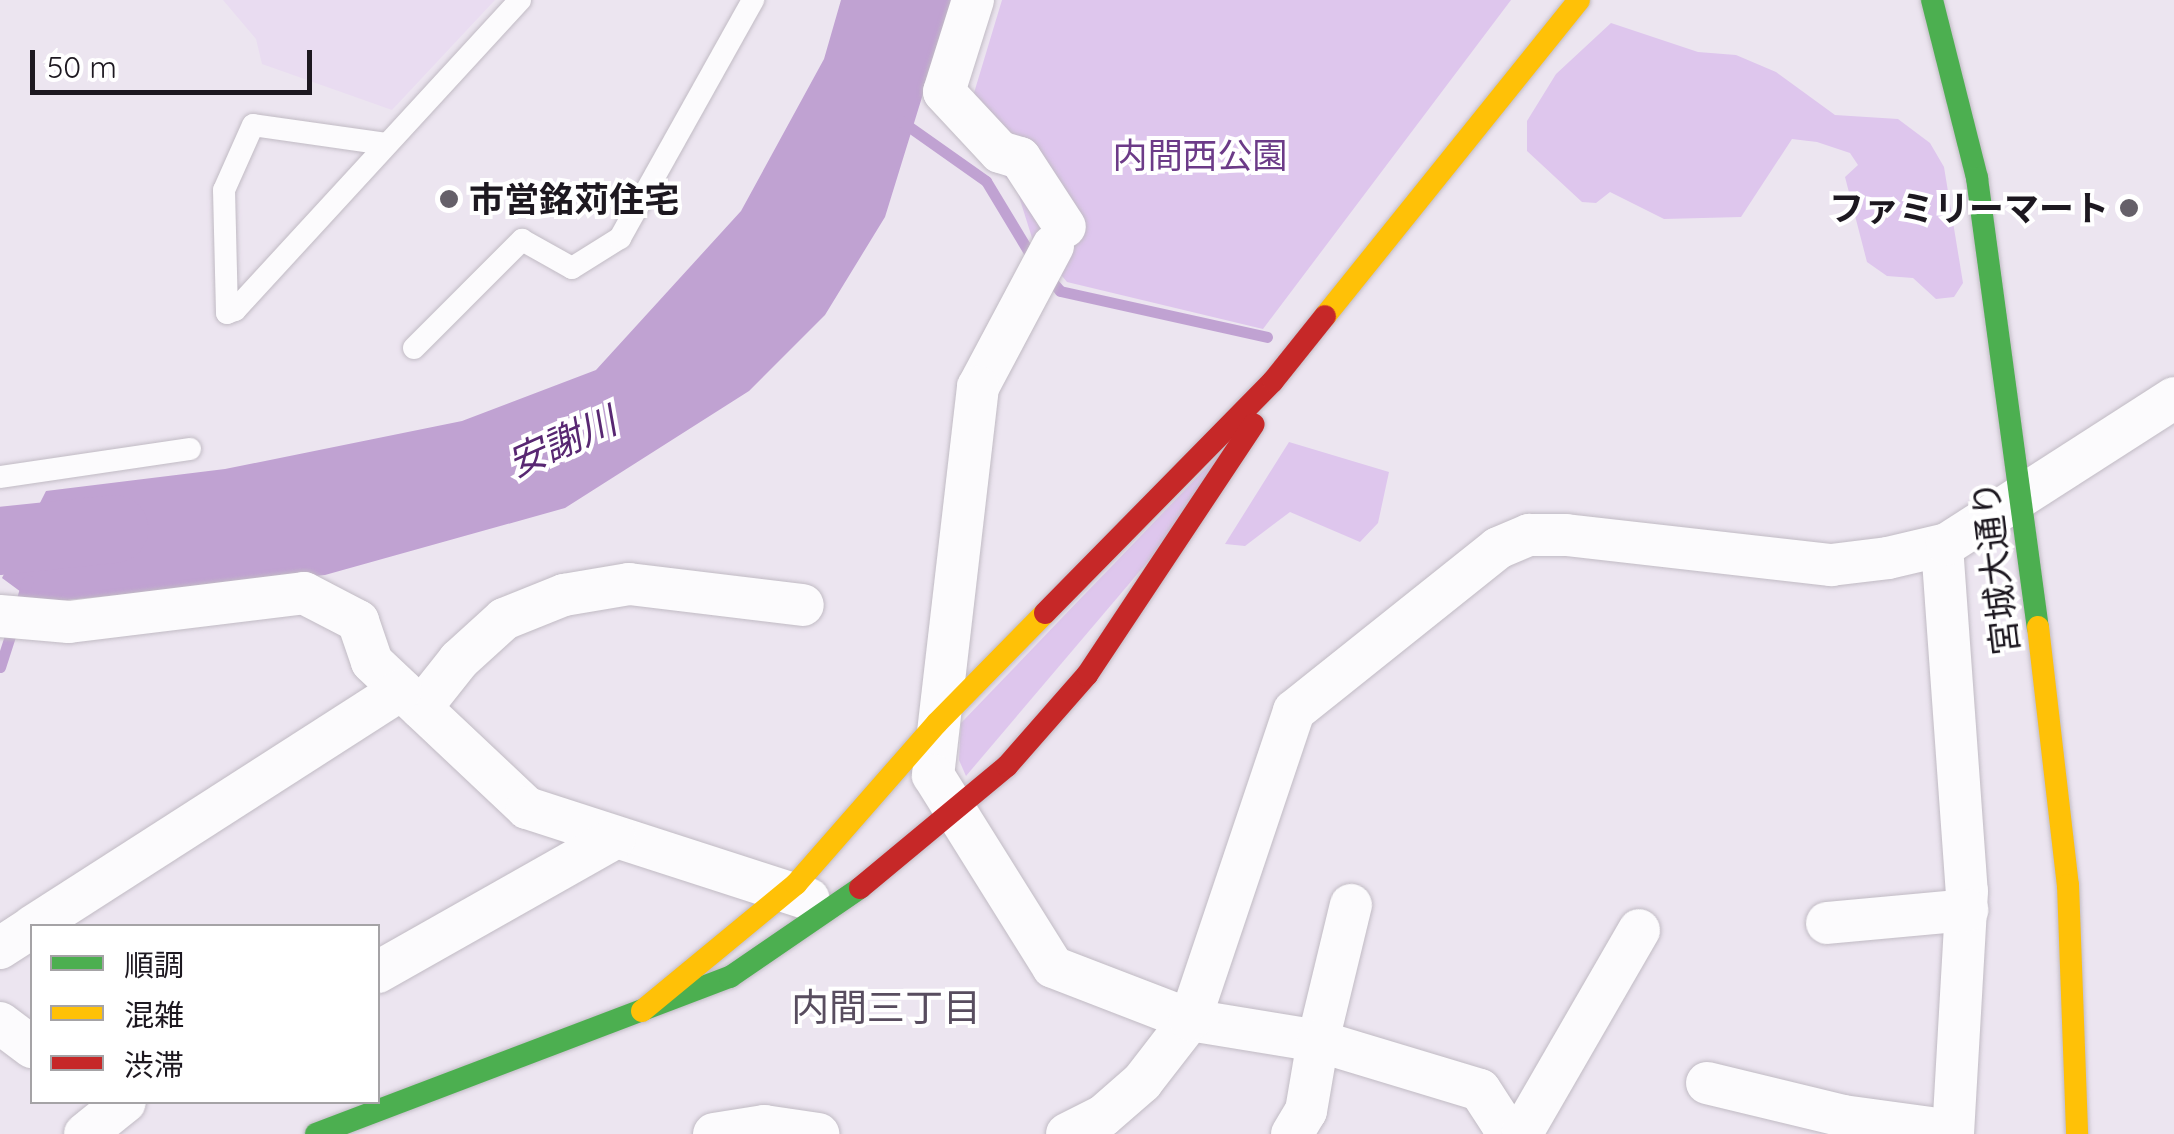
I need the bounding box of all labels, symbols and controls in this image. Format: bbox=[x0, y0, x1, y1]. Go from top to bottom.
scale bar bbox=[35, 30, 318, 92]
text: 50 m bbox=[47, 48, 117, 86]
park label: 内間西公園 bbox=[1113, 134, 1287, 176]
place label: 市営銘苅住宅 bbox=[469, 178, 679, 220]
place label: ファミリーマート bbox=[1829, 187, 2109, 229]
marker: 市営銘苅住宅 bbox=[438, 188, 460, 210]
marker: ファミリーマート bbox=[2118, 197, 2140, 219]
water label: 安謝川 bbox=[501, 398, 623, 486]
street label: 宮城大通り bbox=[1963, 479, 2027, 657]
legend bbox=[30, 924, 380, 1104]
text: 順調 bbox=[124, 946, 184, 984]
district label: 内間三丁目 bbox=[791, 985, 981, 1031]
text: 混雑 bbox=[124, 996, 184, 1034]
text: 渋滞 bbox=[124, 1046, 184, 1084]

